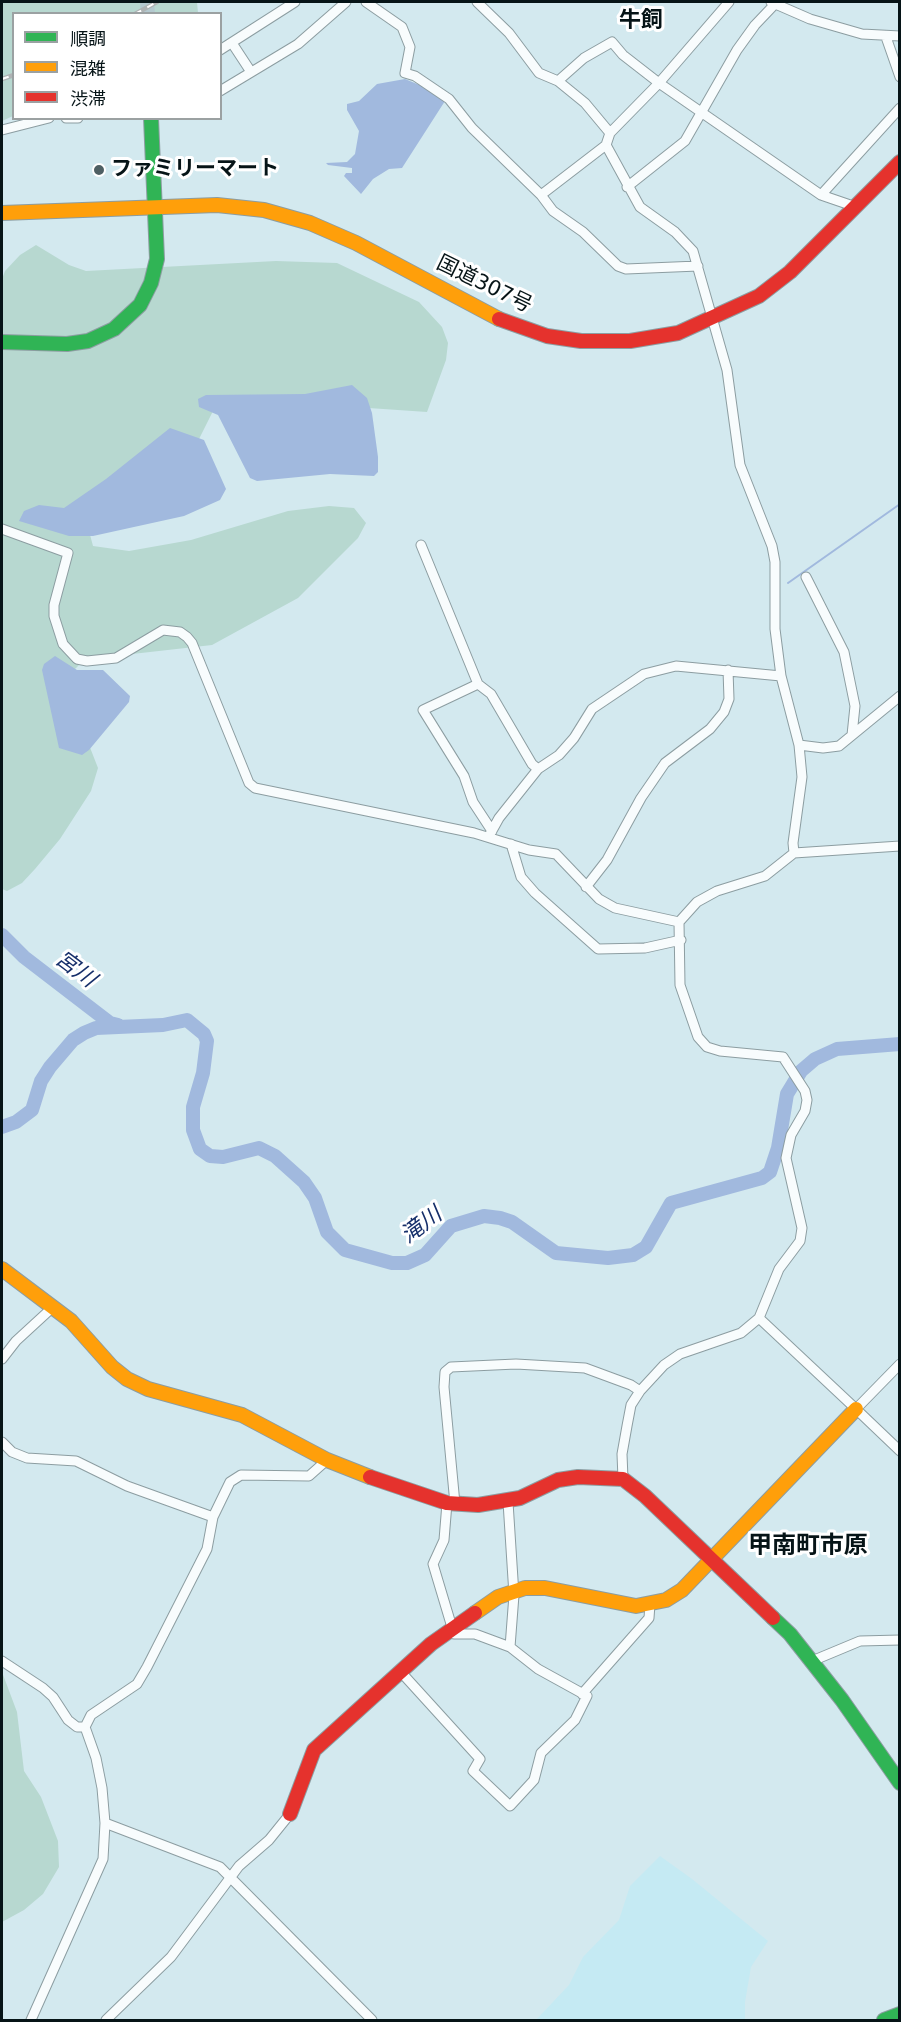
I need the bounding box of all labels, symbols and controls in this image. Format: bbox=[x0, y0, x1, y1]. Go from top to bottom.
district label: 牛飼 bbox=[619, 8, 663, 34]
legend bbox=[12, 12, 222, 120]
text: 順調 bbox=[70, 28, 106, 49]
text: 混雑 bbox=[70, 58, 106, 79]
text: 渋滞 bbox=[70, 88, 106, 109]
place label: ファミリーマート bbox=[111, 157, 279, 183]
marker: ファミリーマート bbox=[92, 163, 106, 177]
street label: 国道307号 bbox=[432, 251, 536, 319]
water label: 宮川 bbox=[49, 946, 101, 994]
water label: 滝川 bbox=[396, 1202, 448, 1250]
district label: 甲南町市原 bbox=[748, 1533, 868, 1561]

